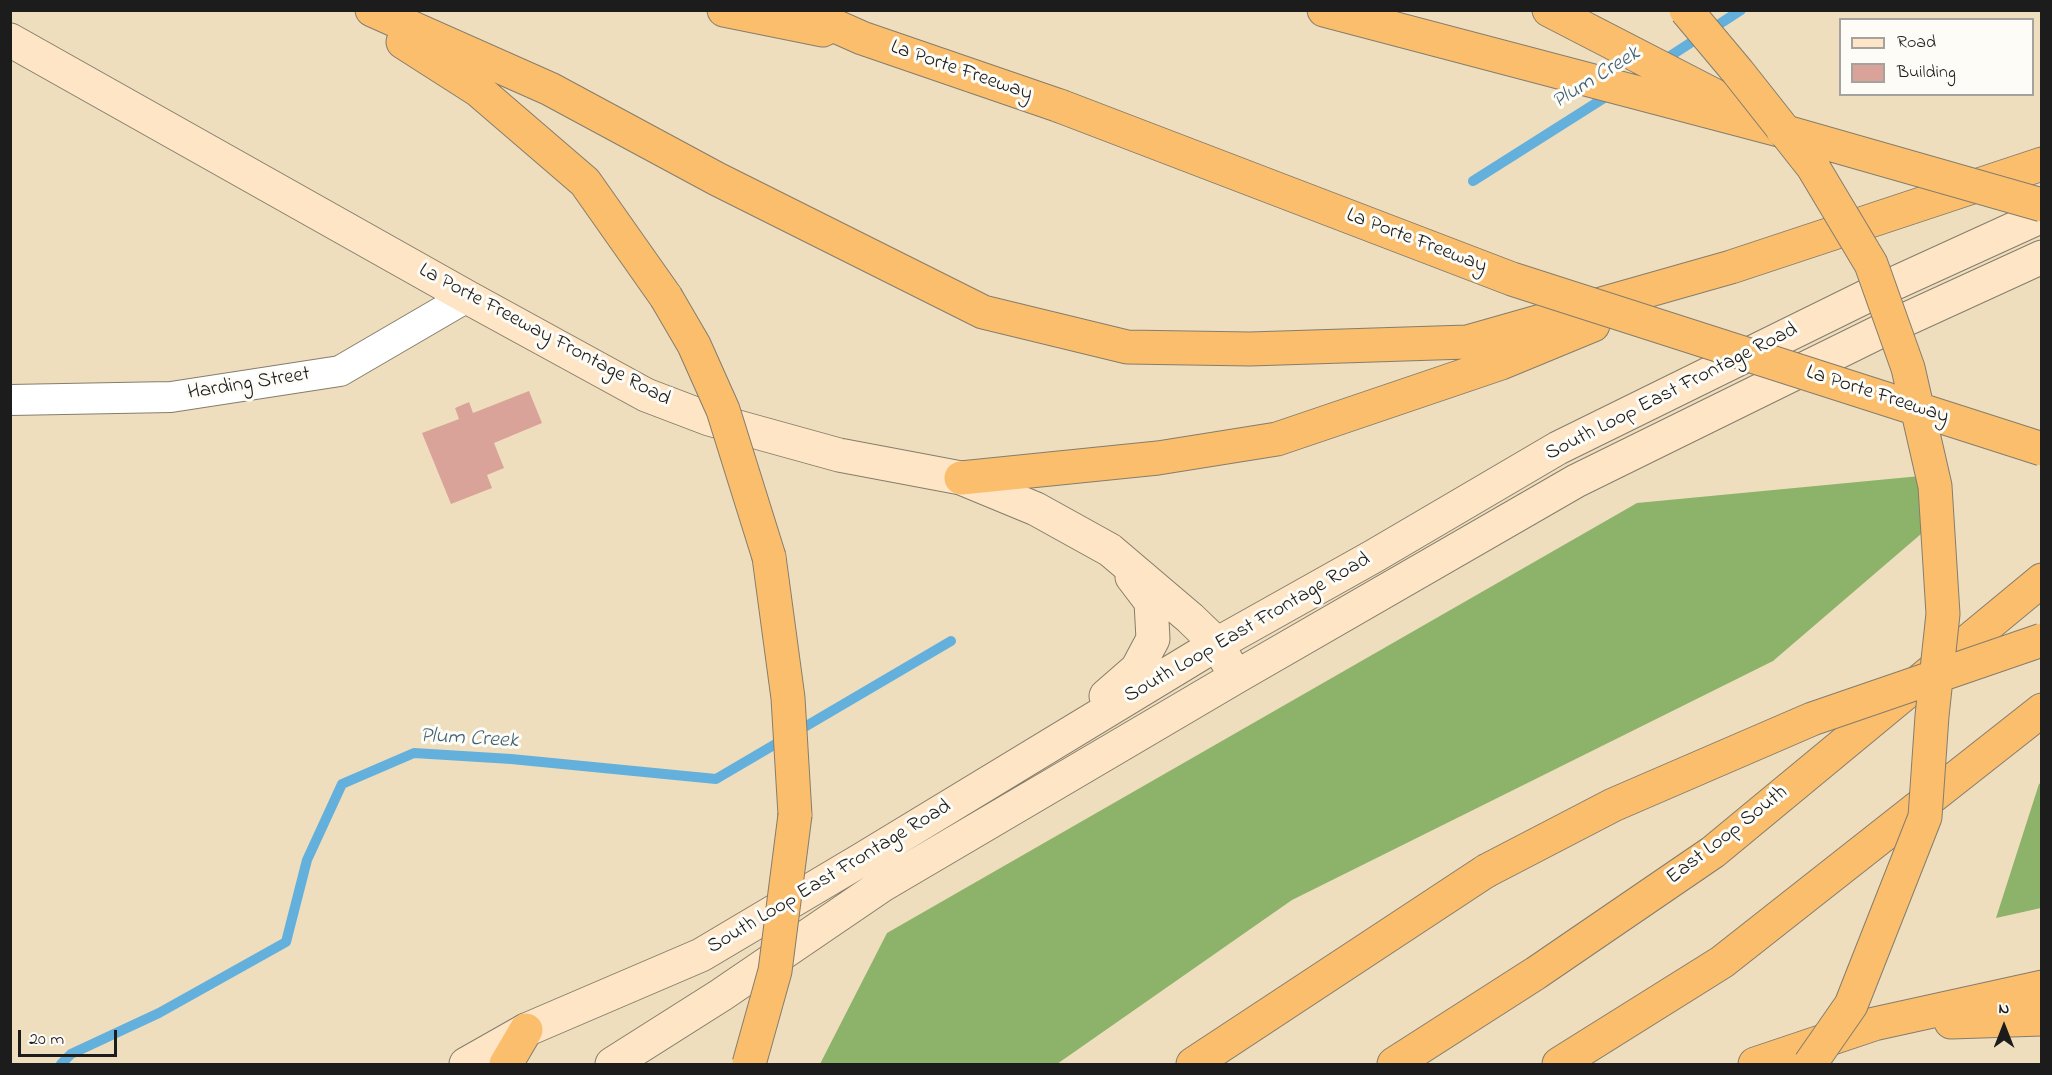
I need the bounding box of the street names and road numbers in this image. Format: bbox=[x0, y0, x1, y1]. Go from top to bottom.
street label: La Porte Freeway bbox=[887, 36, 1035, 108]
street label: La Porte Freeway bbox=[1342, 204, 1490, 280]
street label: La Porte Freeway Frontage Road bbox=[414, 259, 674, 413]
street label: South Loop East Frontage Road bbox=[1542, 318, 1802, 468]
street label: La Porte Freeway bbox=[1803, 361, 1951, 431]
street label: Harding Street bbox=[186, 363, 312, 407]
street label: South Loop East Frontage Road bbox=[1121, 548, 1375, 710]
street label: East Loop South bbox=[1662, 781, 1794, 891]
street label: South Loop East Frontage Road bbox=[704, 795, 956, 961]

